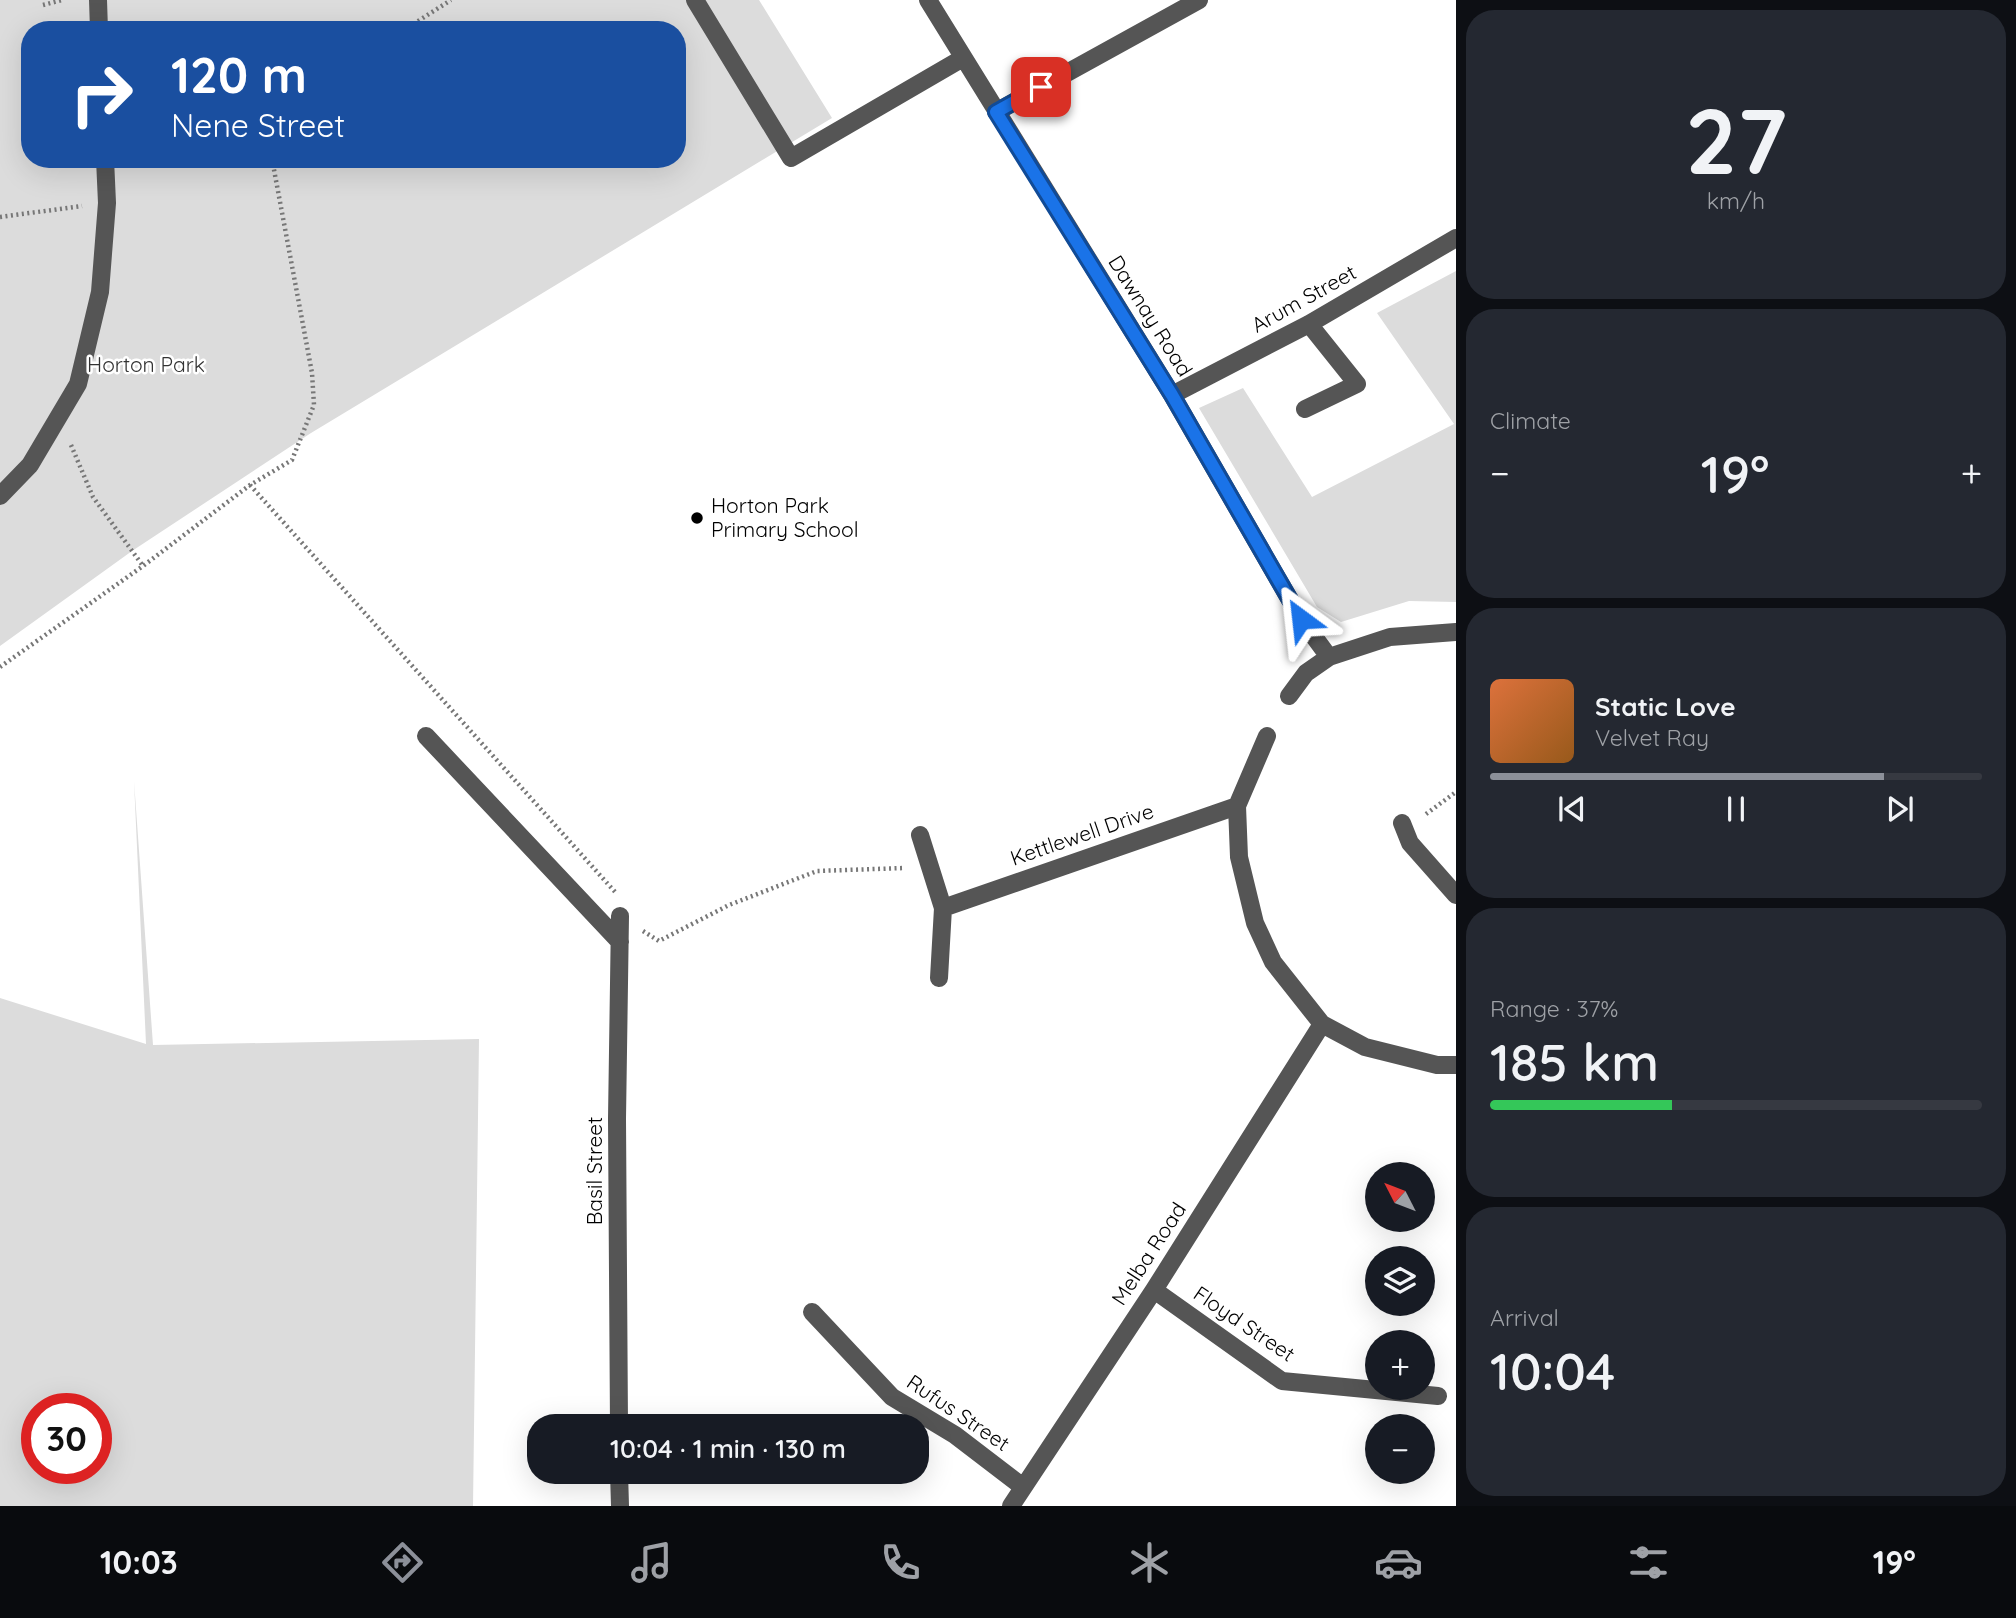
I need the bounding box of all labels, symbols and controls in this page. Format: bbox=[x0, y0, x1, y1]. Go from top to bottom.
text: 120 m bbox=[171, 44, 307, 105]
icon: right bbox=[56, 49, 147, 140]
pin bbox=[1011, 57, 1071, 117]
icon: arrive bbox=[1022, 68, 1060, 106]
text: 27 bbox=[1685, 83, 1787, 197]
text: Nene Street bbox=[171, 105, 345, 145]
text: km/h bbox=[1707, 186, 1765, 215]
street label: Dawnay Road bbox=[1103, 250, 1198, 381]
street label: Arum Street bbox=[1247, 259, 1361, 338]
park label: Horton Park bbox=[87, 351, 205, 377]
text: Climate bbox=[1490, 406, 1571, 435]
text: 19° bbox=[1701, 441, 1770, 506]
text: − bbox=[1490, 449, 1510, 497]
text: + bbox=[1961, 449, 1982, 497]
place label: Horton Park Primary School bbox=[711, 492, 859, 542]
marker: Horton Park Primary School bbox=[689, 510, 705, 526]
position arrow bbox=[1264, 582, 1338, 656]
text: Static Love bbox=[1595, 690, 1736, 723]
text: Velvet Ray bbox=[1595, 723, 1709, 752]
icon: previous bbox=[1553, 790, 1591, 828]
icon: pause bbox=[1717, 790, 1755, 828]
icon: next bbox=[1881, 790, 1919, 828]
street label: Kettlewell Drive bbox=[1007, 797, 1157, 871]
text: Range · 37% bbox=[1490, 994, 1618, 1023]
text: 185 km bbox=[1490, 1029, 1659, 1094]
street label: Basil Street bbox=[581, 1117, 607, 1225]
north arrow bbox=[1365, 1162, 1435, 1232]
map controls bbox=[1365, 1162, 1435, 1484]
street label: Melba Road bbox=[1105, 1197, 1191, 1310]
button: layers bbox=[1365, 1246, 1435, 1316]
street label: Floyd Street bbox=[1189, 1280, 1300, 1367]
text: Arrival bbox=[1490, 1303, 1559, 1332]
button: + bbox=[1365, 1330, 1435, 1400]
text: 10:04 bbox=[1490, 1338, 1615, 1403]
street label: Rufus Street bbox=[902, 1368, 1015, 1456]
speed limit sign: 30 bbox=[21, 1393, 112, 1484]
button: − bbox=[1365, 1414, 1435, 1484]
text: 10:04 · 1 min · 130 m bbox=[610, 1432, 846, 1465]
icon: directions bbox=[378, 1538, 427, 1587]
icon: music bbox=[627, 1538, 676, 1587]
icon: phone bbox=[876, 1538, 925, 1587]
icon: climate bbox=[1125, 1538, 1174, 1587]
icon: car bbox=[1374, 1538, 1423, 1587]
icon: filters bbox=[1624, 1538, 1673, 1587]
text: 10:03 bbox=[100, 1542, 178, 1582]
text: 19° bbox=[1873, 1542, 1916, 1582]

